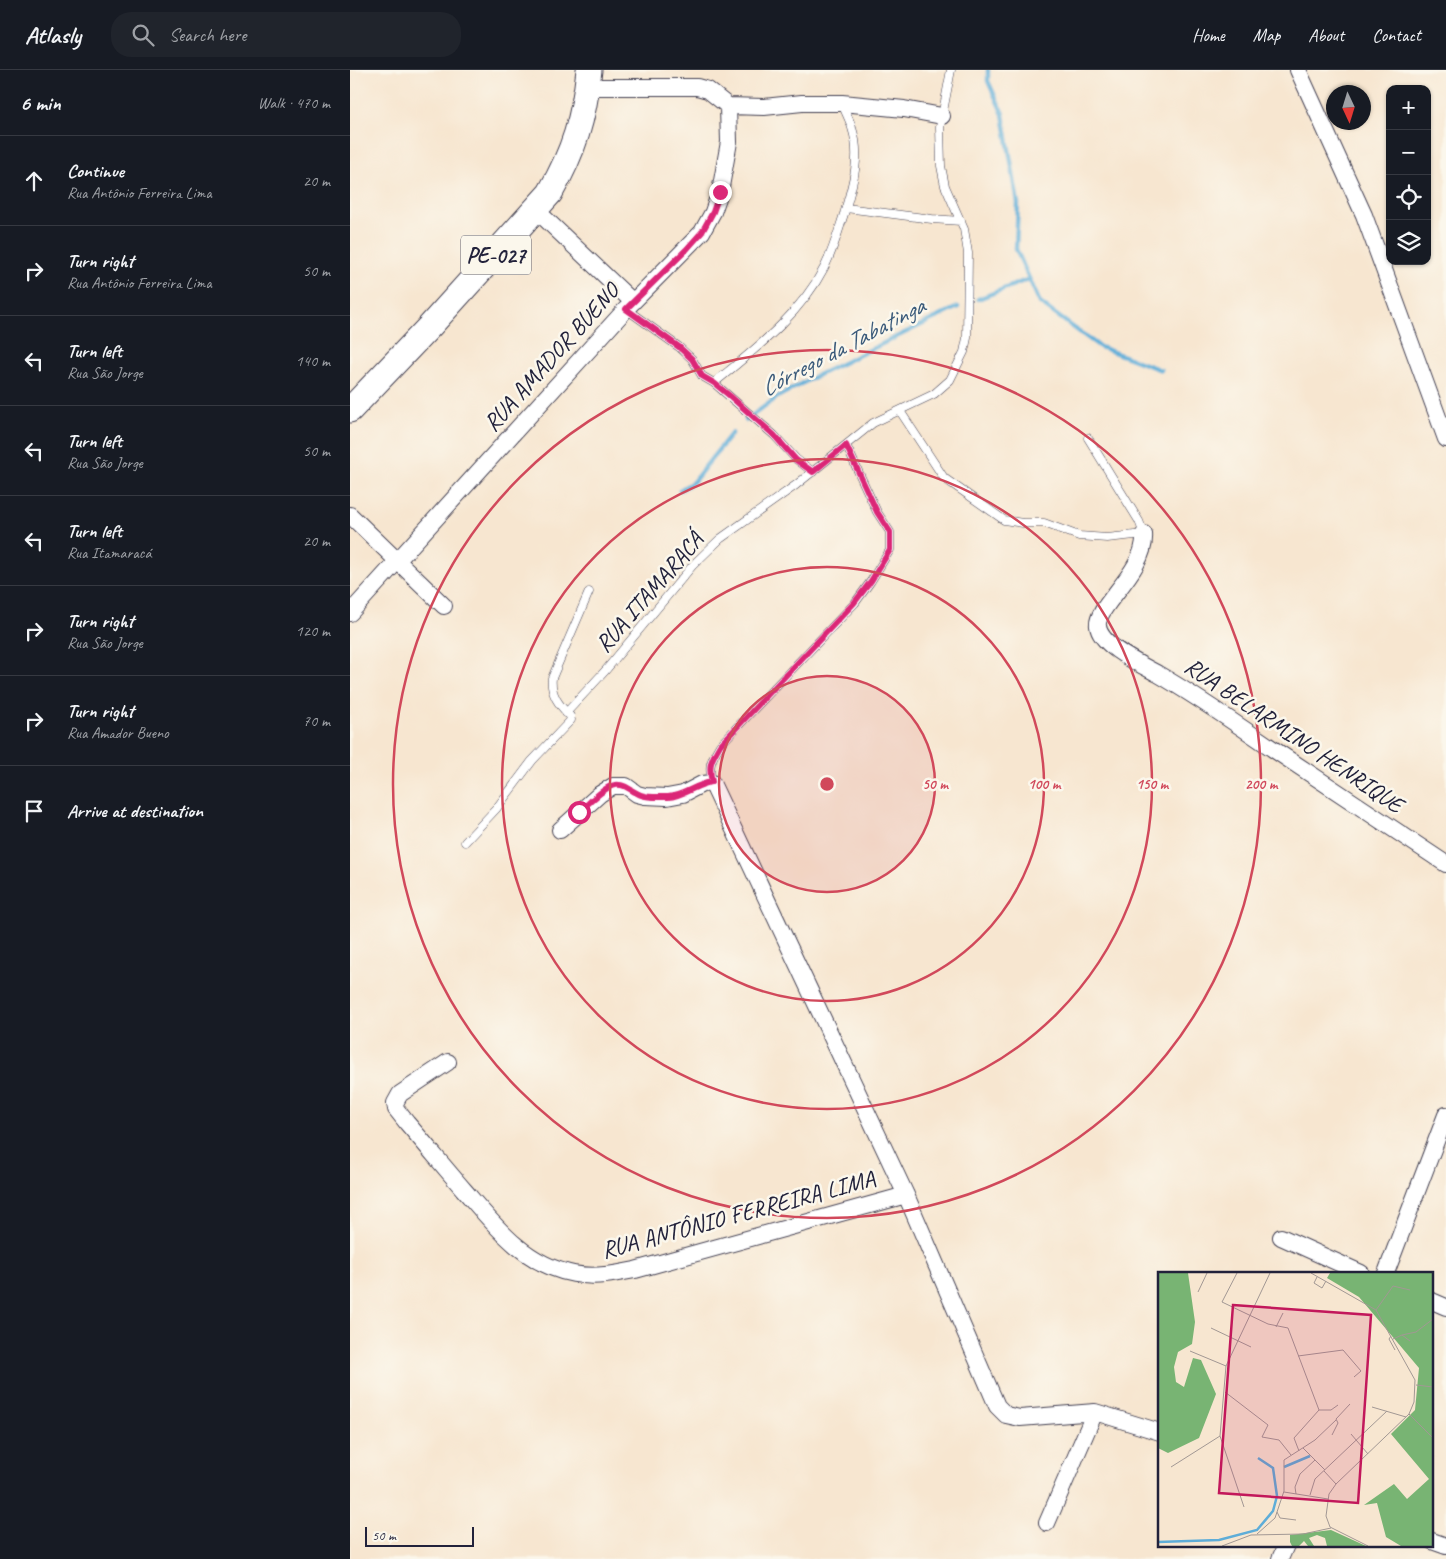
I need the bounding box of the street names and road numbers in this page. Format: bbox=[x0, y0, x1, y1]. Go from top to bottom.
road number: PE-027 bbox=[461, 236, 531, 274]
street label: RUA AMADOR BUENO bbox=[477, 275, 627, 437]
street label: RUA ITAMARACÁ bbox=[588, 523, 711, 658]
street label: RUA BELARMINO HENRIQUE bbox=[1179, 651, 1412, 821]
street label: RUA ANTÔNIO FERREIRA LIMA bbox=[598, 1163, 879, 1265]

